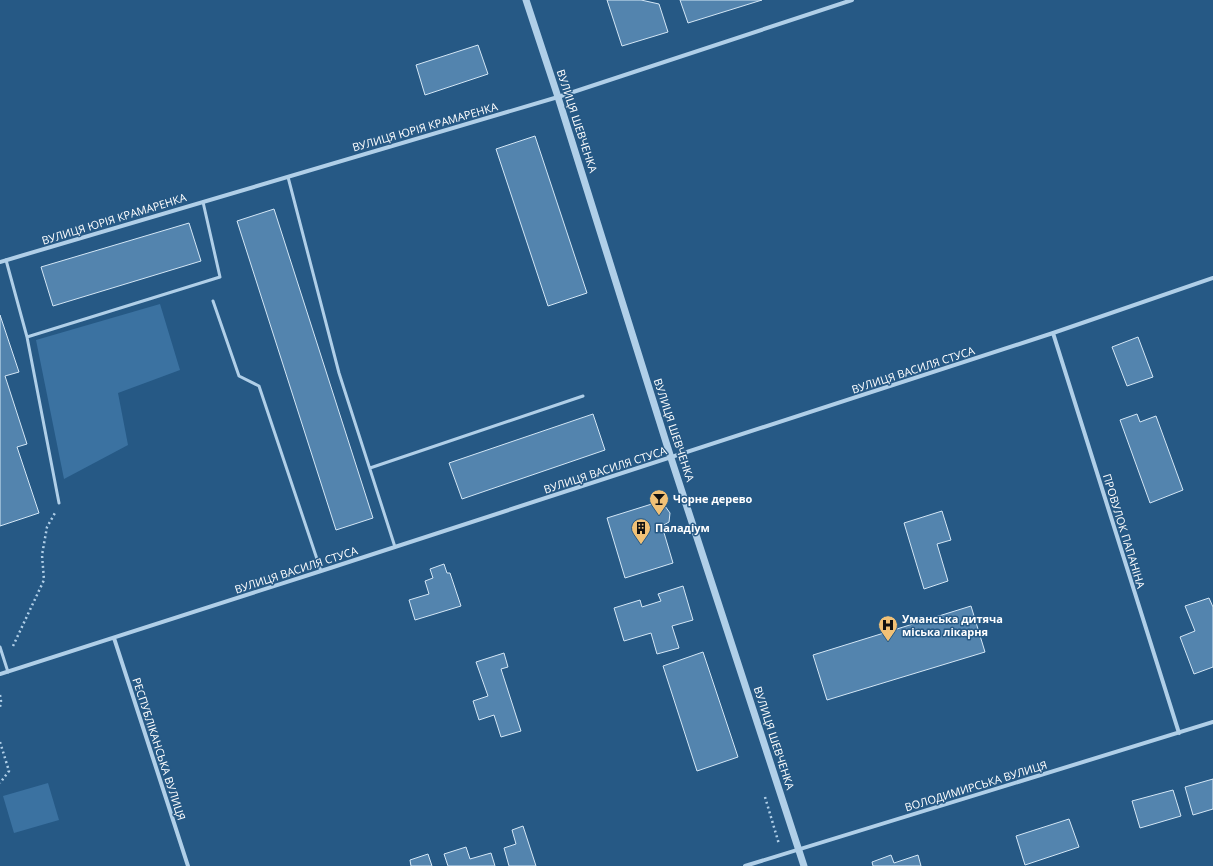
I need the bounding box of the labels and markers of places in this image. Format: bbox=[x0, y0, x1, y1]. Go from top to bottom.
bar icon: Чорне дерево bbox=[648, 488, 670, 516]
place label: Чорне дерево bbox=[673, 491, 753, 506]
building icon: Паладіум bbox=[630, 517, 652, 545]
place label: Паладіум bbox=[655, 520, 710, 535]
place label: Уманська дитяча міська лікарня bbox=[902, 611, 1003, 639]
hospital icon: Уманська дитяча міська лікарня bbox=[877, 614, 899, 642]

